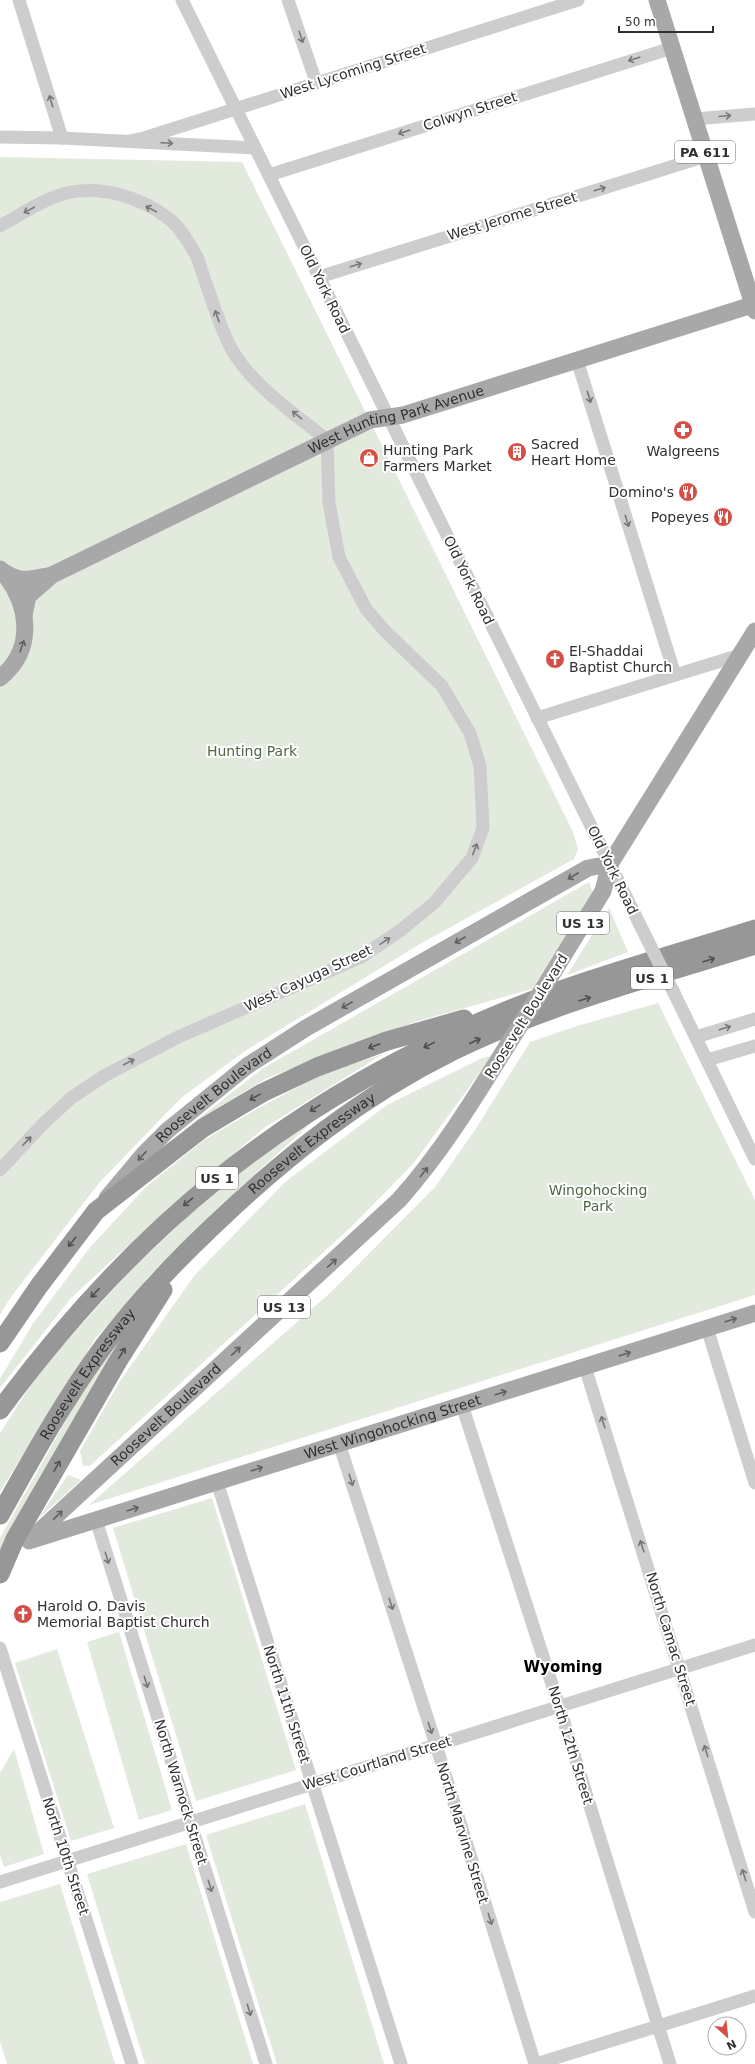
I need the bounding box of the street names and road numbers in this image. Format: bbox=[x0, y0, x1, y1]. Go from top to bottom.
street label: West Lycoming Street bbox=[278, 40, 428, 102]
street label: Colwyn Street bbox=[421, 88, 519, 134]
road number: PA 611 bbox=[675, 141, 735, 163]
street label: West Jerome Street bbox=[445, 188, 579, 243]
street label: Old York Road bbox=[297, 242, 353, 336]
street label: West Hunting Park Avenue bbox=[305, 382, 486, 457]
street label: Old York Road bbox=[441, 533, 497, 627]
street label: Old York Road bbox=[585, 823, 641, 917]
road number: US 13 bbox=[557, 912, 609, 934]
street label: West Cayuga Street bbox=[242, 941, 375, 1015]
street label: Roosevelt Boulevard bbox=[481, 951, 571, 1081]
road number: US 1 bbox=[631, 967, 673, 989]
street label: Roosevelt Boulevard bbox=[152, 1044, 275, 1146]
street label: Roosevelt Expressway bbox=[245, 1089, 378, 1197]
road number: US 1 bbox=[196, 1167, 238, 1189]
road number: US 13 bbox=[258, 1296, 310, 1318]
street label: Roosevelt Expressway bbox=[37, 1305, 138, 1443]
street label: Roosevelt Boulevard bbox=[108, 1360, 224, 1469]
street label: West Wingohocking Street bbox=[302, 1391, 483, 1462]
street label: North Camac Street bbox=[643, 1570, 699, 1708]
street label: North 11th Street bbox=[260, 1643, 314, 1765]
street label: North 12th Street bbox=[545, 1684, 597, 1807]
street label: North Warnock Street bbox=[151, 1718, 211, 1867]
street label: West Courtland Street bbox=[301, 1733, 454, 1793]
street label: North Marvine Street bbox=[434, 1761, 492, 1906]
street label: North 10th Street bbox=[39, 1795, 93, 1917]

